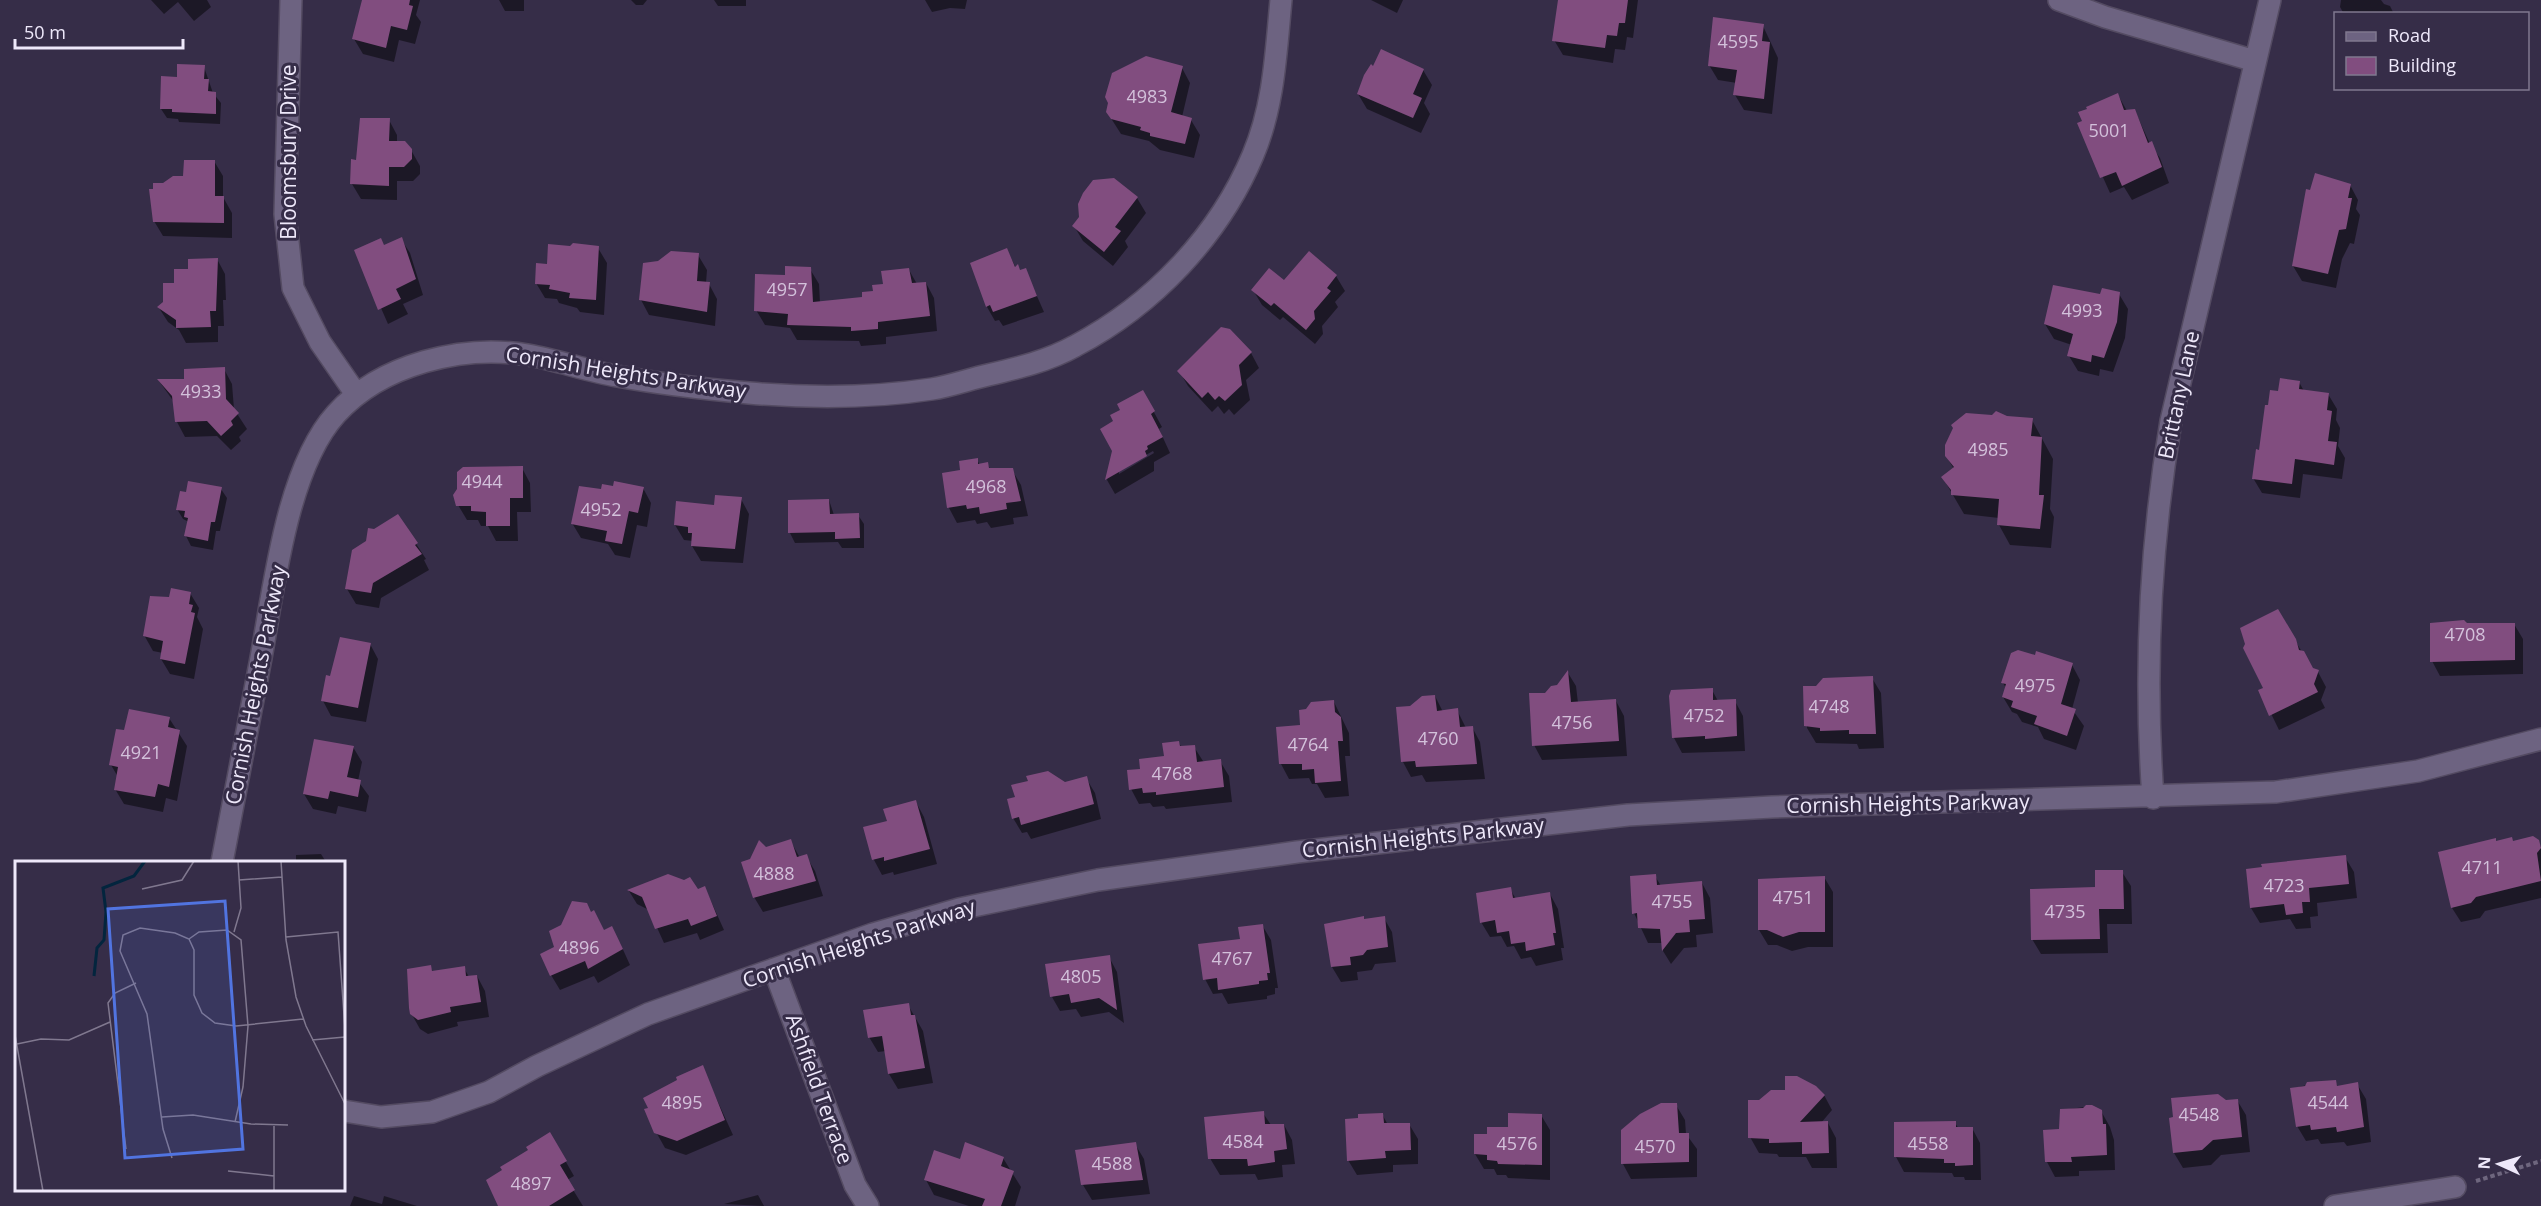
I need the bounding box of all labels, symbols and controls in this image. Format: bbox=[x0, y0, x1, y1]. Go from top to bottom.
scale bar bbox=[15, 12, 183, 50]
legend bbox=[2334, 12, 2529, 90]
text: 50 m bbox=[24, 20, 66, 44]
text: Road bbox=[2388, 23, 2431, 47]
house number: 4595 bbox=[1717, 29, 1759, 53]
text: Building bbox=[2388, 53, 2456, 77]
street label: Bloomsbury Drive bbox=[274, 64, 302, 240]
house number: 4983 bbox=[1126, 84, 1168, 108]
house number: 5001 bbox=[2088, 118, 2130, 142]
house number: 4957 bbox=[766, 277, 808, 301]
house number: 4993 bbox=[2061, 298, 2103, 322]
street label: Brittany Lane bbox=[2151, 328, 2205, 461]
street label: Cornish Heights Parkway bbox=[504, 339, 749, 405]
house number: 4933 bbox=[180, 379, 222, 403]
house number: 4985 bbox=[1967, 437, 2009, 461]
house number: 4944 bbox=[461, 469, 503, 493]
house number: 4968 bbox=[965, 474, 1007, 498]
house number: 4952 bbox=[580, 497, 622, 521]
street label: Cornish Heights Parkway bbox=[218, 562, 292, 807]
house number: 4708 bbox=[2444, 622, 2486, 646]
house number: 4975 bbox=[2014, 673, 2056, 697]
house number: 4748 bbox=[1808, 694, 1850, 718]
house number: 4752 bbox=[1683, 703, 1725, 727]
house number: 4756 bbox=[1551, 710, 1593, 734]
house number: 4760 bbox=[1417, 726, 1459, 750]
house number: 4764 bbox=[1287, 732, 1329, 756]
house number: 4921 bbox=[120, 740, 162, 764]
house number: 4768 bbox=[1151, 761, 1193, 785]
street label: Cornish Heights Parkway bbox=[1786, 787, 2030, 819]
street label: Cornish Heights Parkway bbox=[1301, 810, 1546, 864]
house number: 4711 bbox=[2461, 855, 2503, 879]
inset map bbox=[15, 861, 345, 1191]
house number: 4888 bbox=[753, 861, 795, 885]
house number: 4723 bbox=[2263, 873, 2305, 897]
house number: 4751 bbox=[1772, 885, 1814, 909]
house number: 4755 bbox=[1651, 889, 1693, 913]
street label: Cornish Heights Parkway bbox=[739, 892, 979, 994]
house number: 4735 bbox=[2044, 899, 2086, 923]
house number: 4896 bbox=[558, 935, 600, 959]
house number: 4767 bbox=[1211, 946, 1253, 970]
house number: 4805 bbox=[1060, 964, 1102, 988]
street label: Ashfield Terrace bbox=[780, 1010, 860, 1168]
house number: 4895 bbox=[661, 1090, 703, 1114]
house number: 4544 bbox=[2307, 1090, 2349, 1114]
house number: 4548 bbox=[2178, 1102, 2220, 1126]
house number: 4584 bbox=[1222, 1129, 1264, 1153]
house number: 4576 bbox=[1496, 1131, 1538, 1155]
house number: 4558 bbox=[1907, 1131, 1949, 1155]
house number: 4570 bbox=[1634, 1134, 1676, 1158]
north arrow bbox=[2469, 1134, 2529, 1194]
house number: 4588 bbox=[1091, 1151, 1133, 1175]
text: N bbox=[2473, 1156, 2495, 1170]
house number: 4897 bbox=[510, 1171, 552, 1195]

